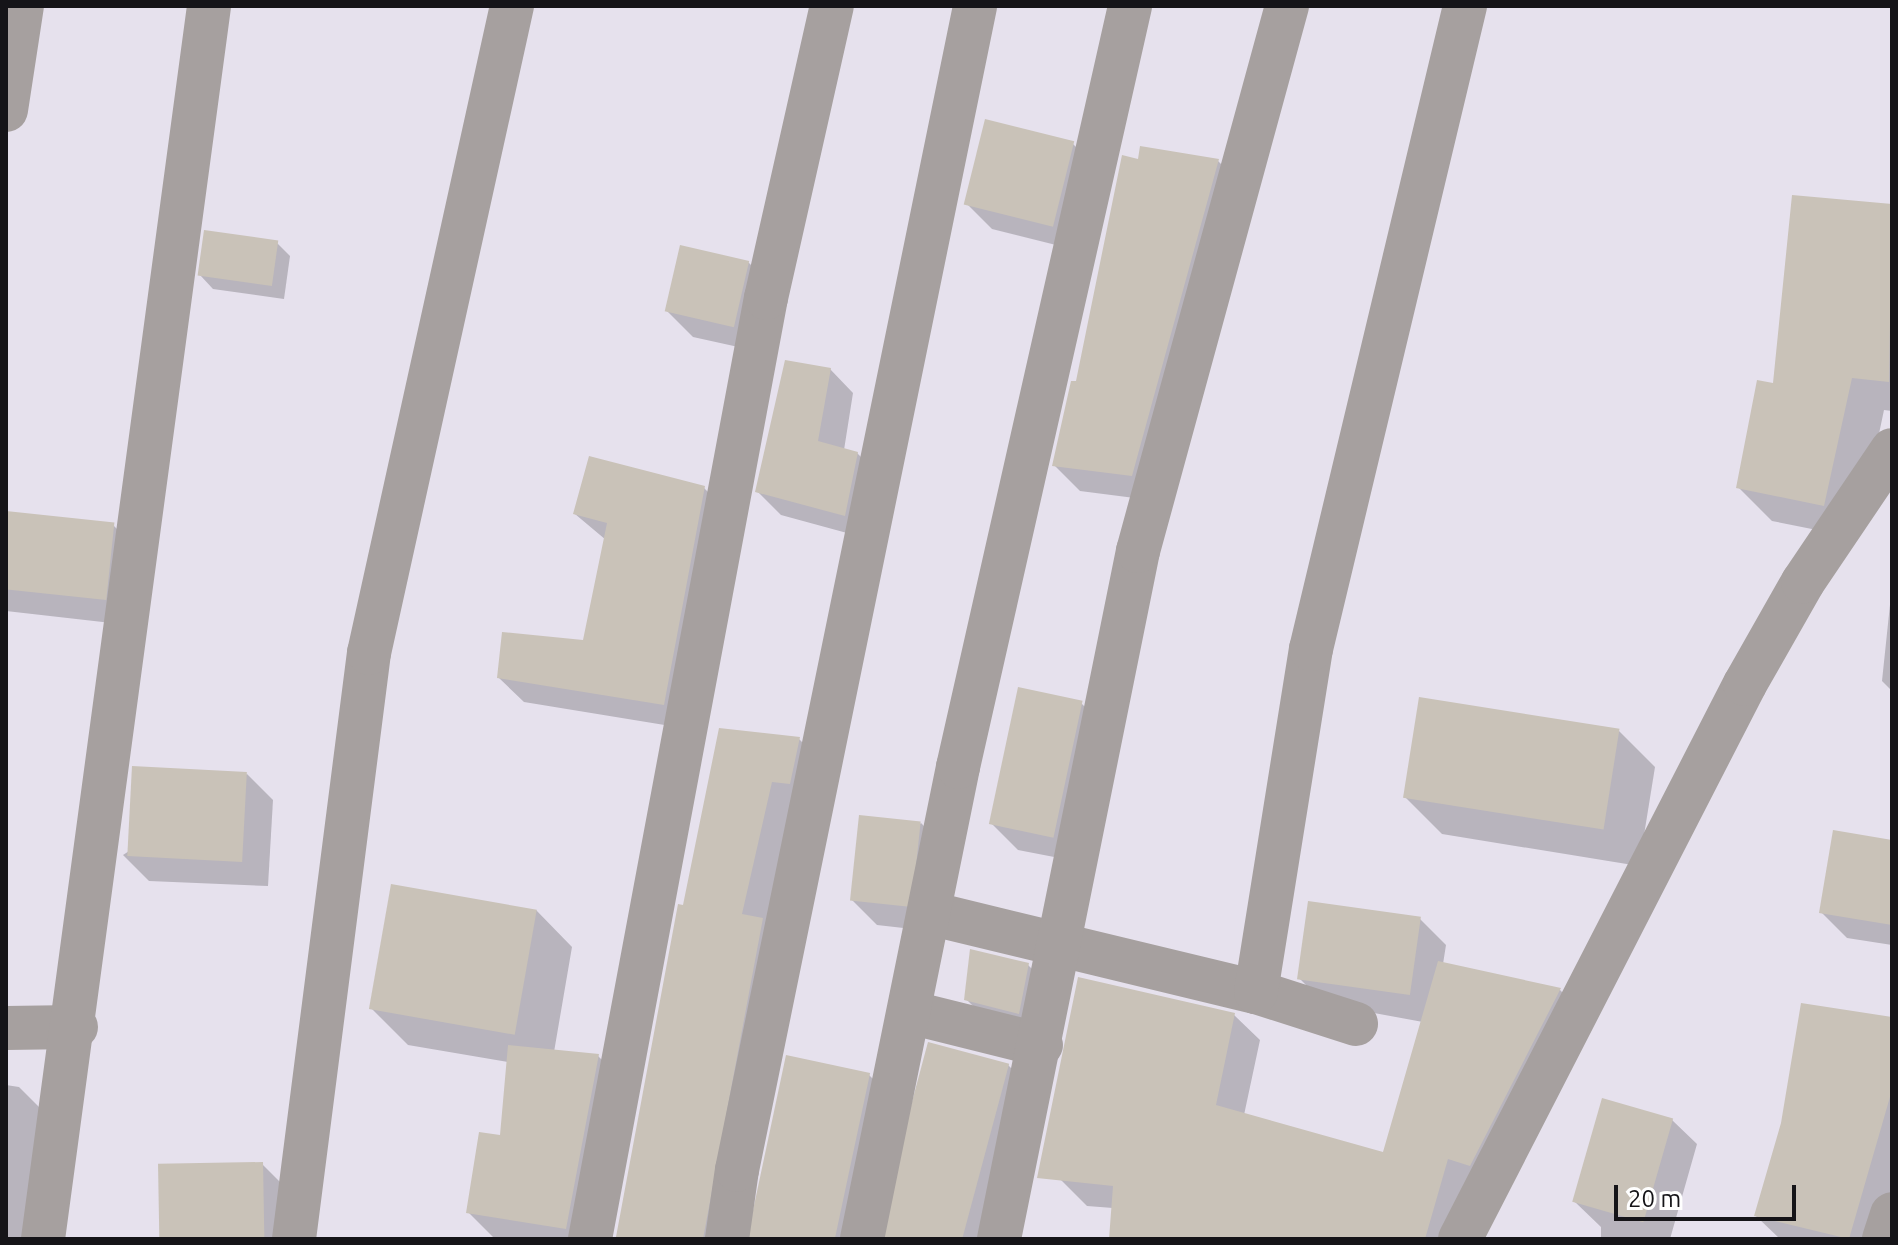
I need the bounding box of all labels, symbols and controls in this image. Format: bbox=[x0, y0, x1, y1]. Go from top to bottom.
scale bar bbox=[1618, 1169, 1800, 1219]
text: 20 m bbox=[1628, 1185, 1681, 1212]

